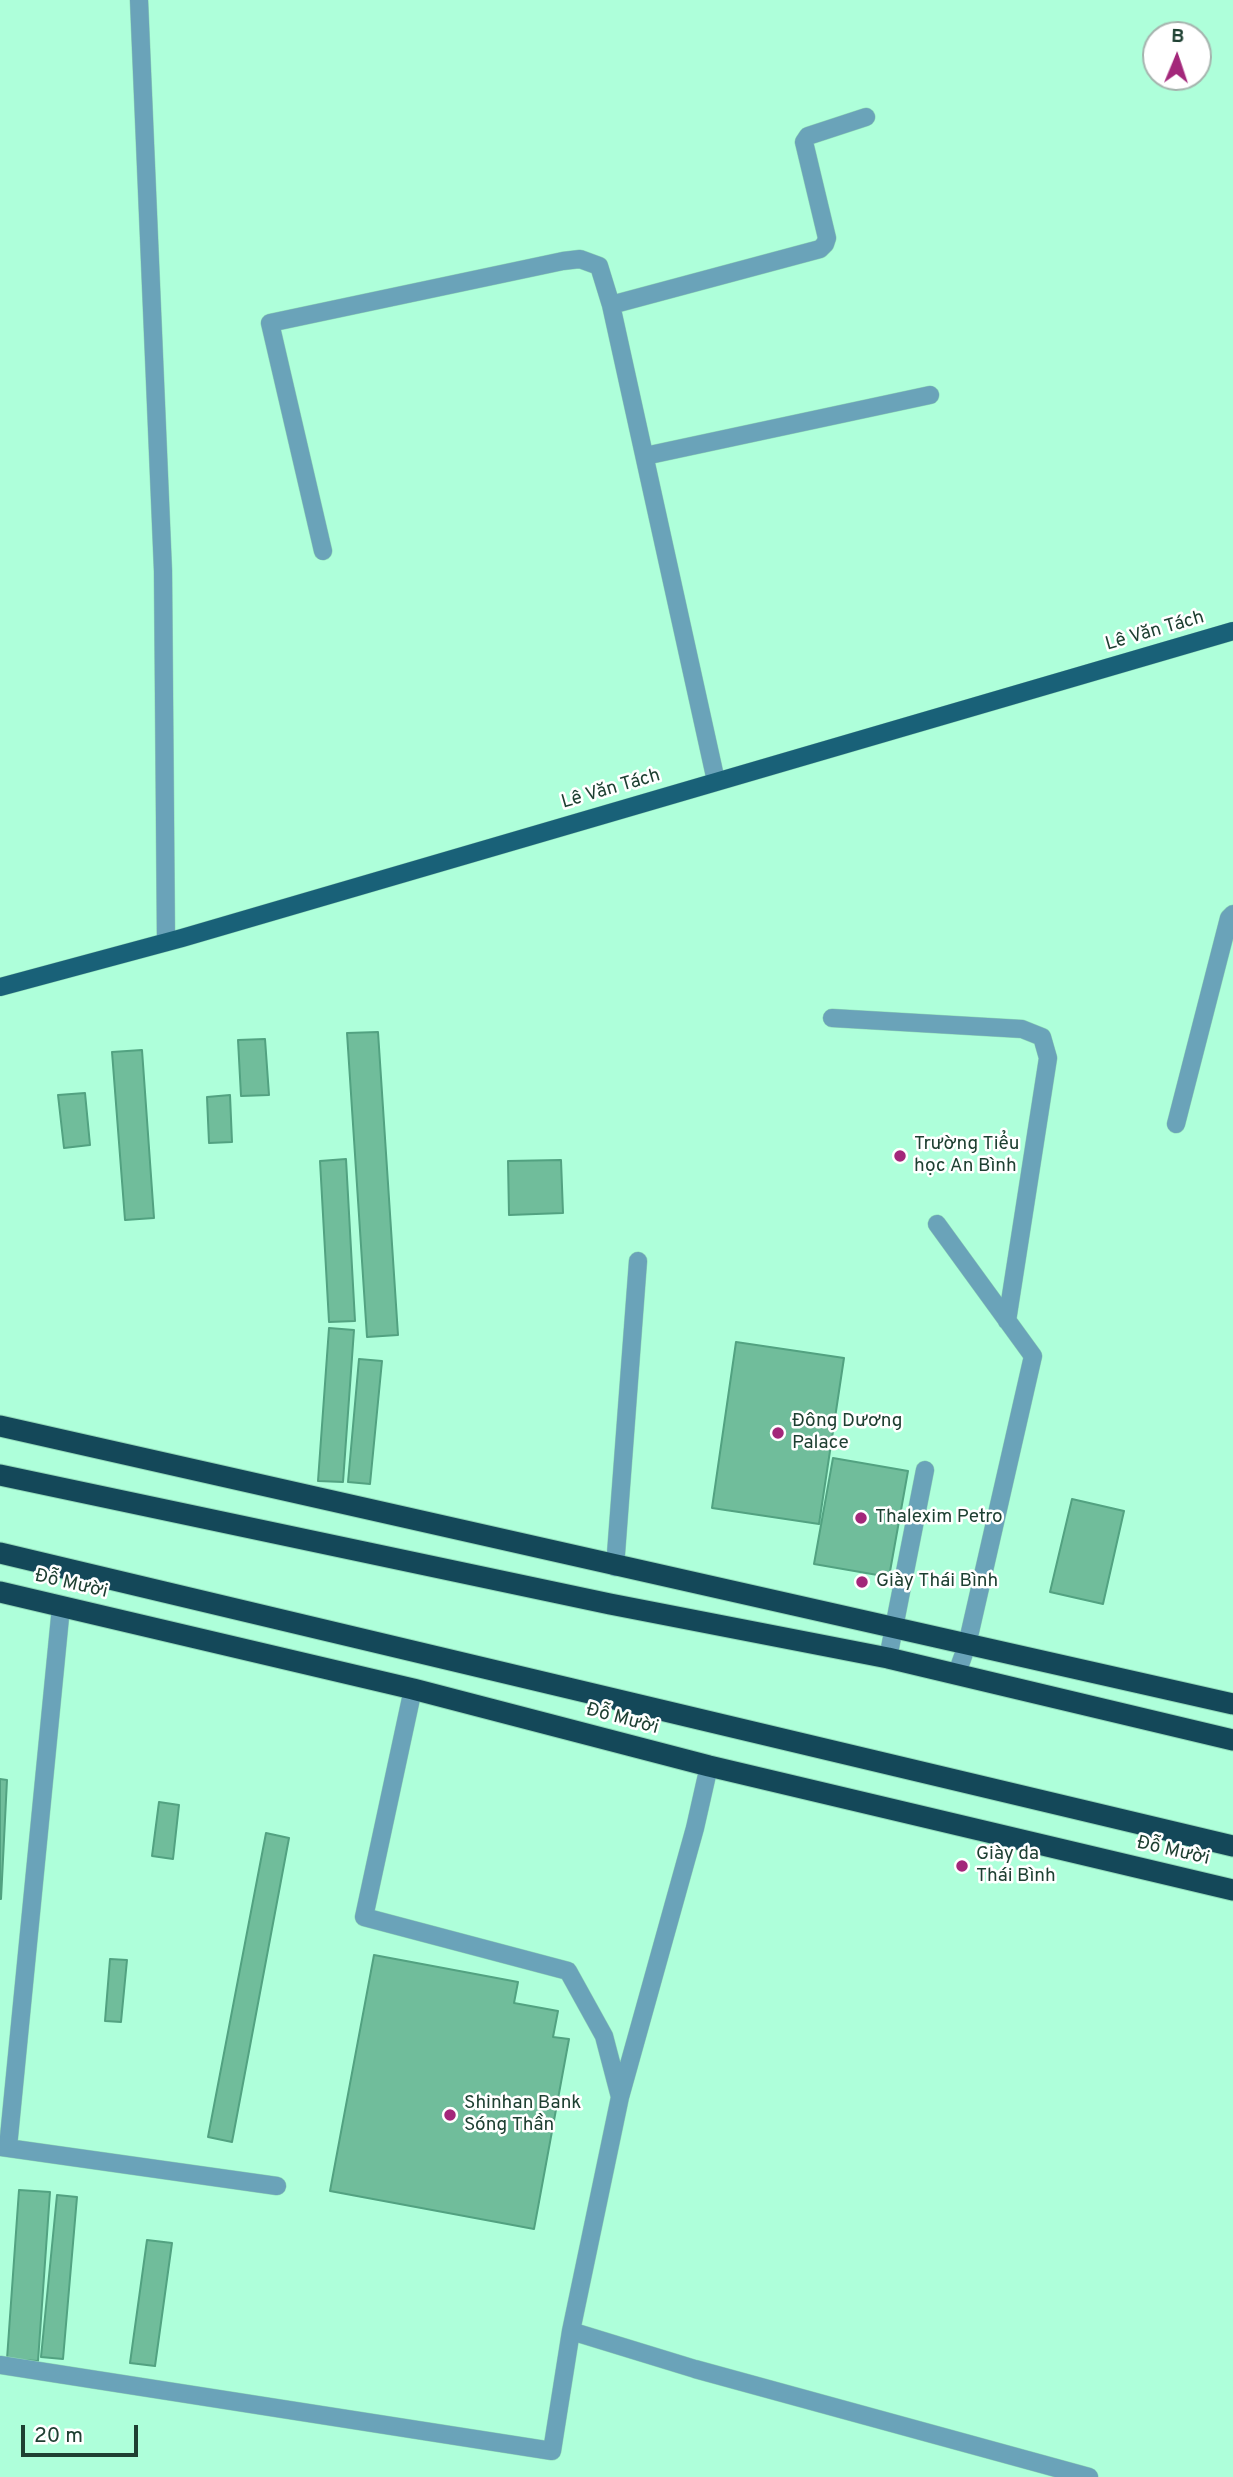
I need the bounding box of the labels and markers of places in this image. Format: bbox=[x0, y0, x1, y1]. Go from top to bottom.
place label: Trường Tiểu học An Bình bbox=[914, 1134, 1019, 1178]
marker: Trường Tiểu học An Bình bbox=[892, 1148, 908, 1164]
place label: Đông Dương Palace bbox=[792, 1411, 902, 1455]
marker: Đông Dương Palace bbox=[770, 1425, 786, 1441]
place label: Thalexim Petro bbox=[875, 1507, 1003, 1529]
marker: Thalexim Petro bbox=[853, 1510, 869, 1526]
place label: Giày Thái Bình bbox=[876, 1571, 998, 1593]
marker: Giày Thái Bình bbox=[854, 1574, 870, 1590]
place label: Giày da Thái Bình bbox=[976, 1844, 1056, 1888]
marker: Giày da Thái Bình bbox=[954, 1858, 970, 1874]
place label: Shinhan Bank Sóng Thần bbox=[464, 2093, 581, 2137]
marker: Shinhan Bank Sóng Thần bbox=[442, 2107, 458, 2123]

